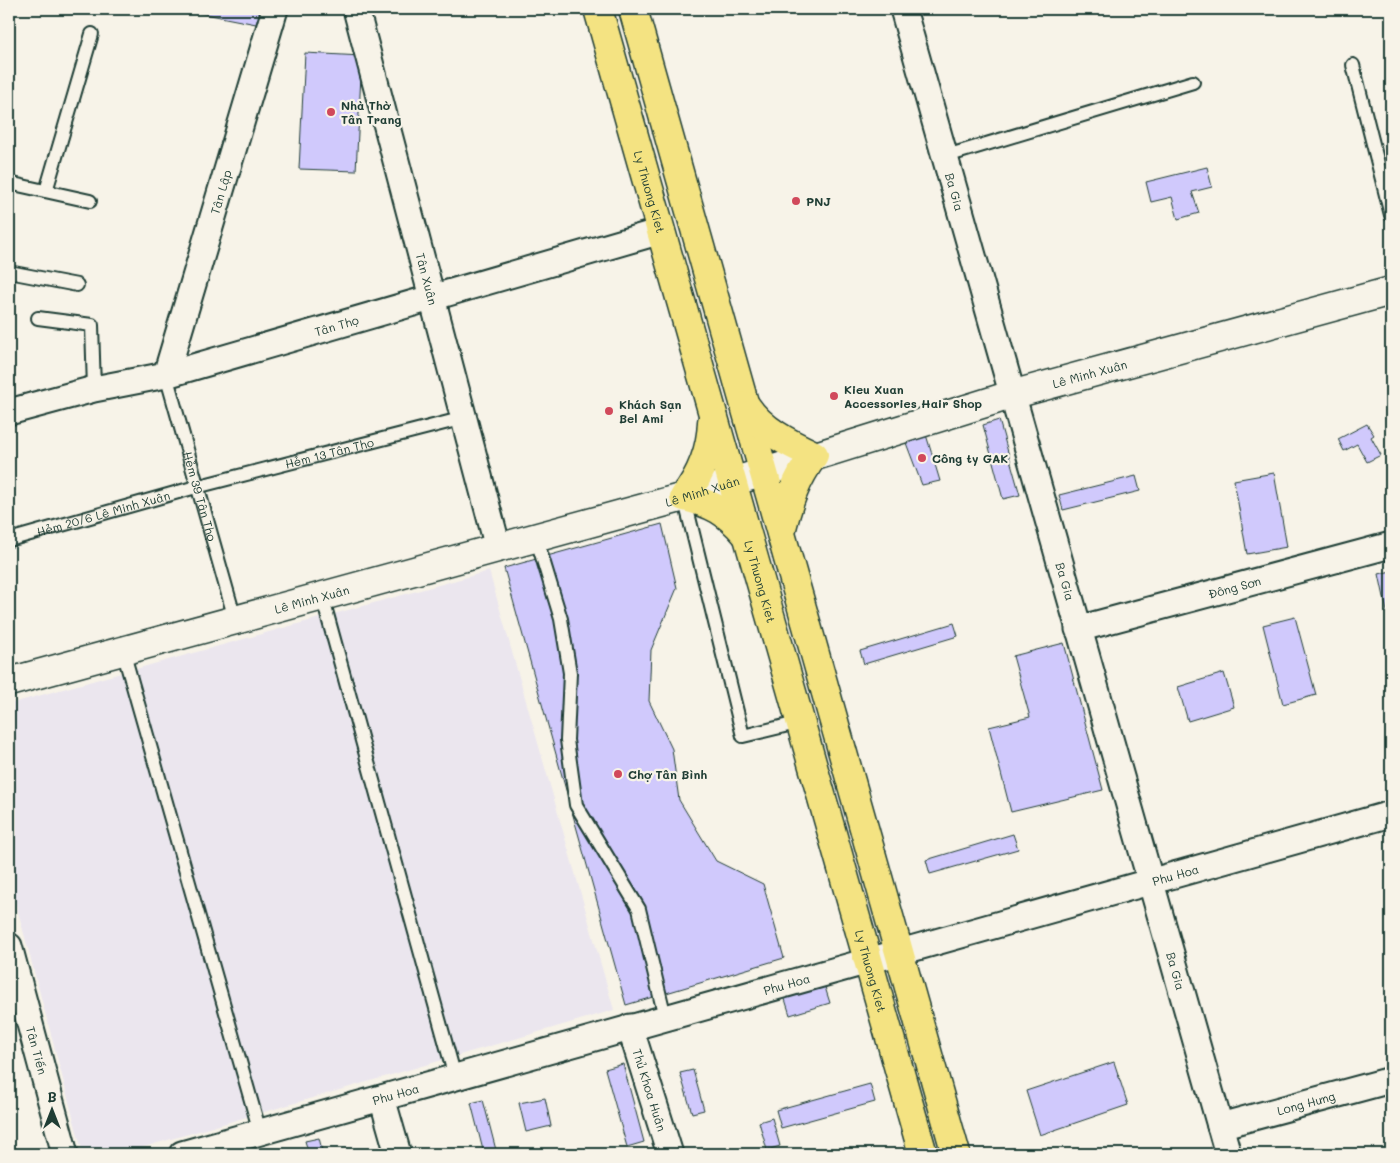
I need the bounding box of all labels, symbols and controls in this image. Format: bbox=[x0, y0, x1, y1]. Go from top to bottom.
place label: Nhà Thờ Tân Trang bbox=[341, 97, 401, 127]
marker: Nhà Thờ Tân Trang bbox=[325, 106, 337, 118]
street label: Ly Thuong Kiet bbox=[631, 149, 669, 235]
street label: Tân Lập bbox=[206, 168, 235, 216]
street label: Ba Gia bbox=[942, 171, 968, 213]
place label: PNJ bbox=[806, 193, 831, 209]
marker: PNJ bbox=[790, 195, 802, 207]
street label: Tân Xuân bbox=[413, 251, 442, 307]
street label: Tân Thọ bbox=[313, 311, 360, 339]
street label: Lê Minh Xuân bbox=[1051, 356, 1129, 391]
place label: Kieu Xuan Accessories Hair Shop bbox=[844, 381, 983, 411]
marker: Kieu Xuan Accessories Hair Shop bbox=[828, 390, 840, 402]
place label: Khách Sạn Bel Ami bbox=[619, 396, 682, 426]
marker: Khách Sạn Bel Ami bbox=[603, 405, 615, 417]
street label: Hẻm 13 Tân Thọ bbox=[283, 434, 375, 472]
street label: Hẻm 39 Tân Thọ bbox=[180, 449, 221, 543]
place label: Công ty GAK bbox=[932, 450, 1008, 466]
marker: Công ty GAK bbox=[916, 452, 928, 464]
street label: Lê Minh Xuân bbox=[663, 472, 741, 510]
street label: Hẻm 20/6 Lê Minh Xuân bbox=[35, 487, 172, 540]
street label: Ly Thuong Kiet bbox=[741, 538, 780, 624]
street label: Ba Gia bbox=[1052, 561, 1078, 602]
street label: Đông Sơn bbox=[1206, 572, 1263, 602]
street label: Lê Minh Xuân bbox=[273, 581, 351, 617]
place label: Chợ Tân Bình bbox=[628, 766, 707, 782]
marker: Chợ Tân Bình bbox=[612, 768, 624, 780]
street label: Phu Hoa bbox=[1150, 860, 1201, 889]
street label: Ly Thuong Kiet bbox=[852, 928, 890, 1014]
street label: Ba Gia bbox=[1163, 950, 1189, 992]
street label: Phu Hoa bbox=[761, 970, 812, 998]
street label: Tân Tiến bbox=[23, 1024, 51, 1076]
street label: Thủ Khoa Huân bbox=[629, 1047, 670, 1133]
street label: Phu Hoa bbox=[371, 1080, 421, 1108]
north arrow bbox=[28, 1086, 78, 1136]
text: B bbox=[47, 1087, 57, 1106]
street label: Long Hưng bbox=[1275, 1087, 1337, 1118]

